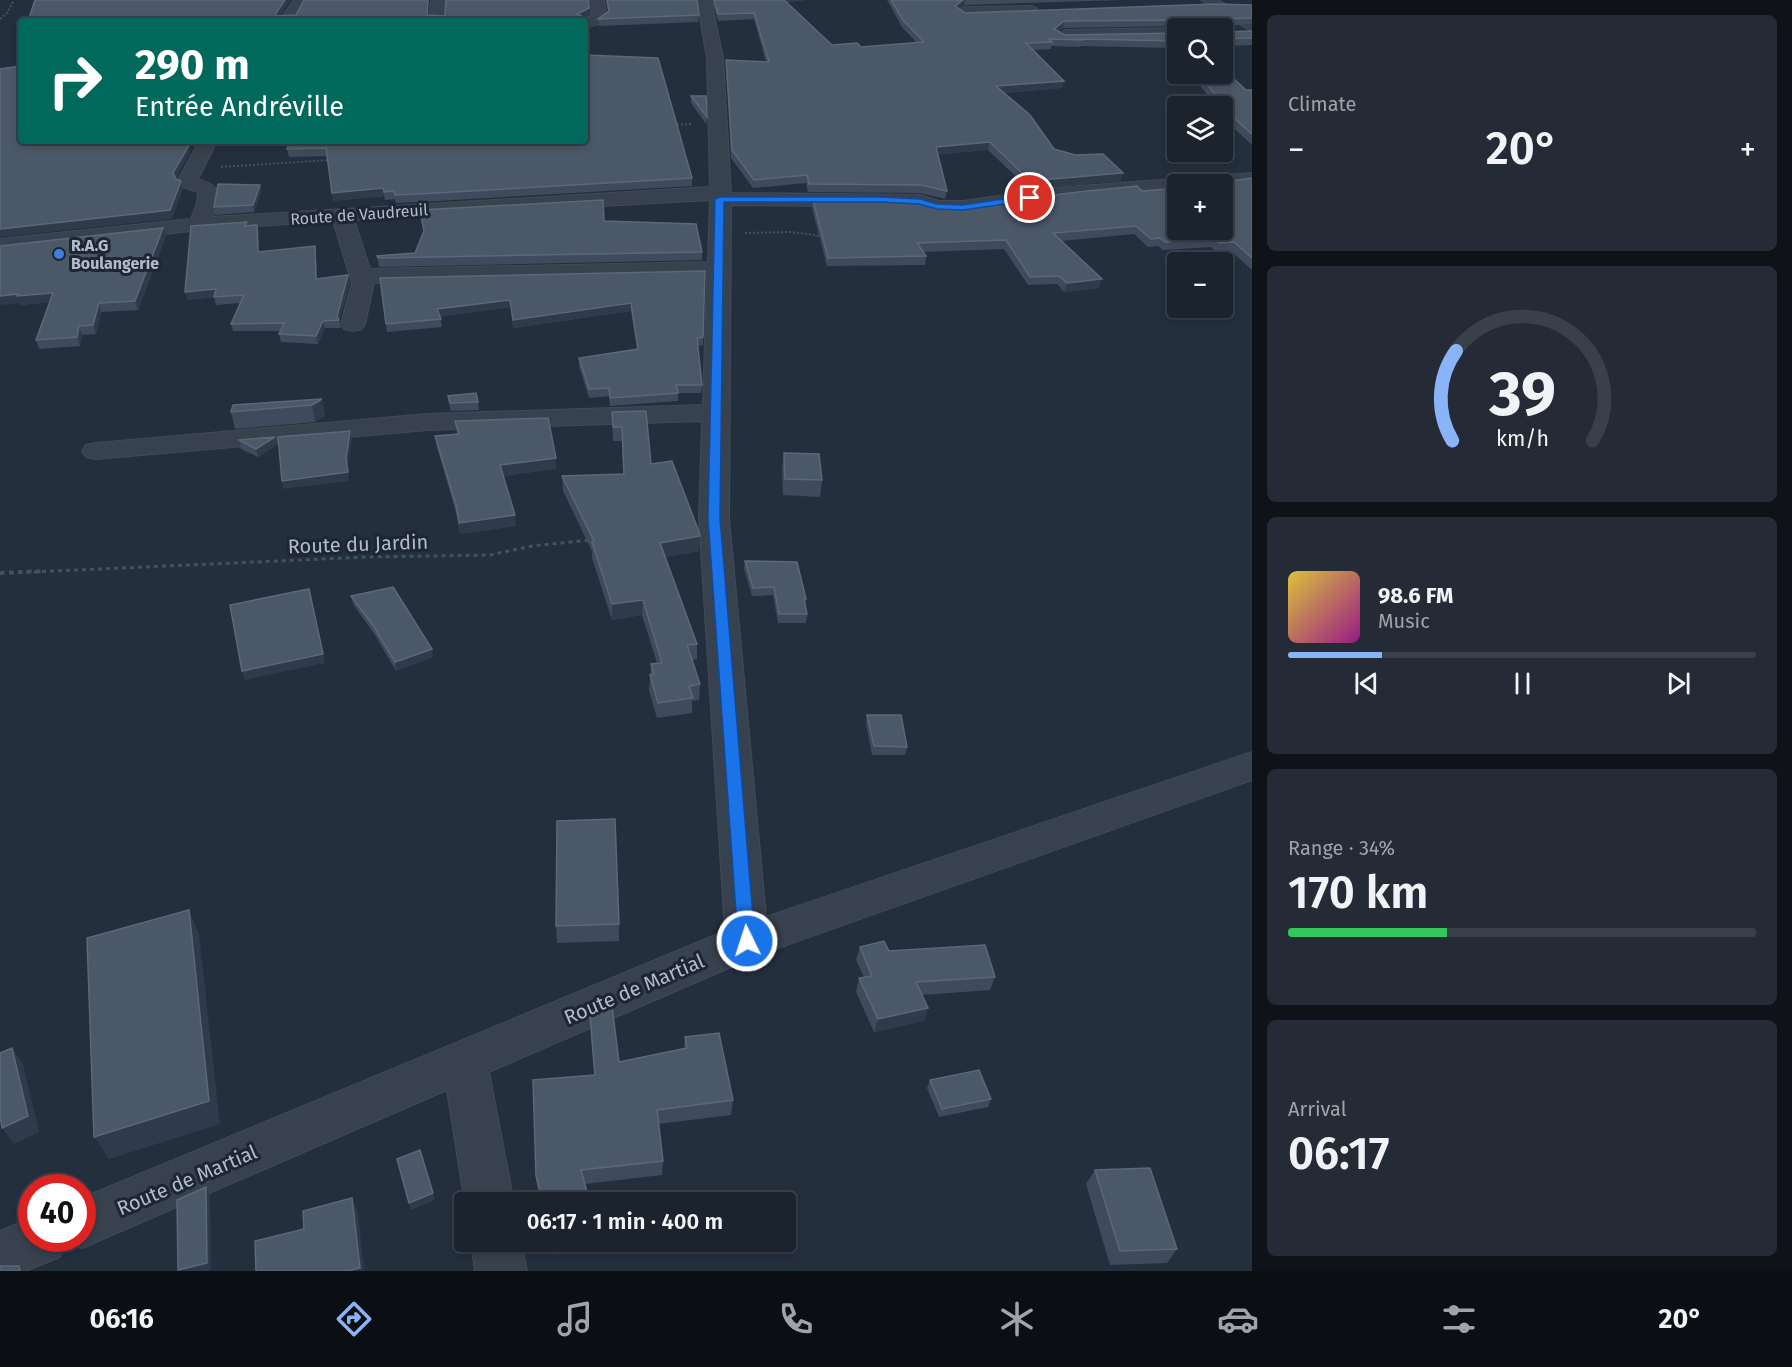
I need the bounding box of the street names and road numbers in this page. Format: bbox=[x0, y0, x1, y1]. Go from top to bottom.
street label: Route de Vaudreuil bbox=[290, 200, 429, 229]
street label: Route du Jardin bbox=[287, 530, 429, 558]
street label: Route de Martial bbox=[560, 949, 708, 1029]
street label: Route de Martial bbox=[113, 1140, 261, 1220]

